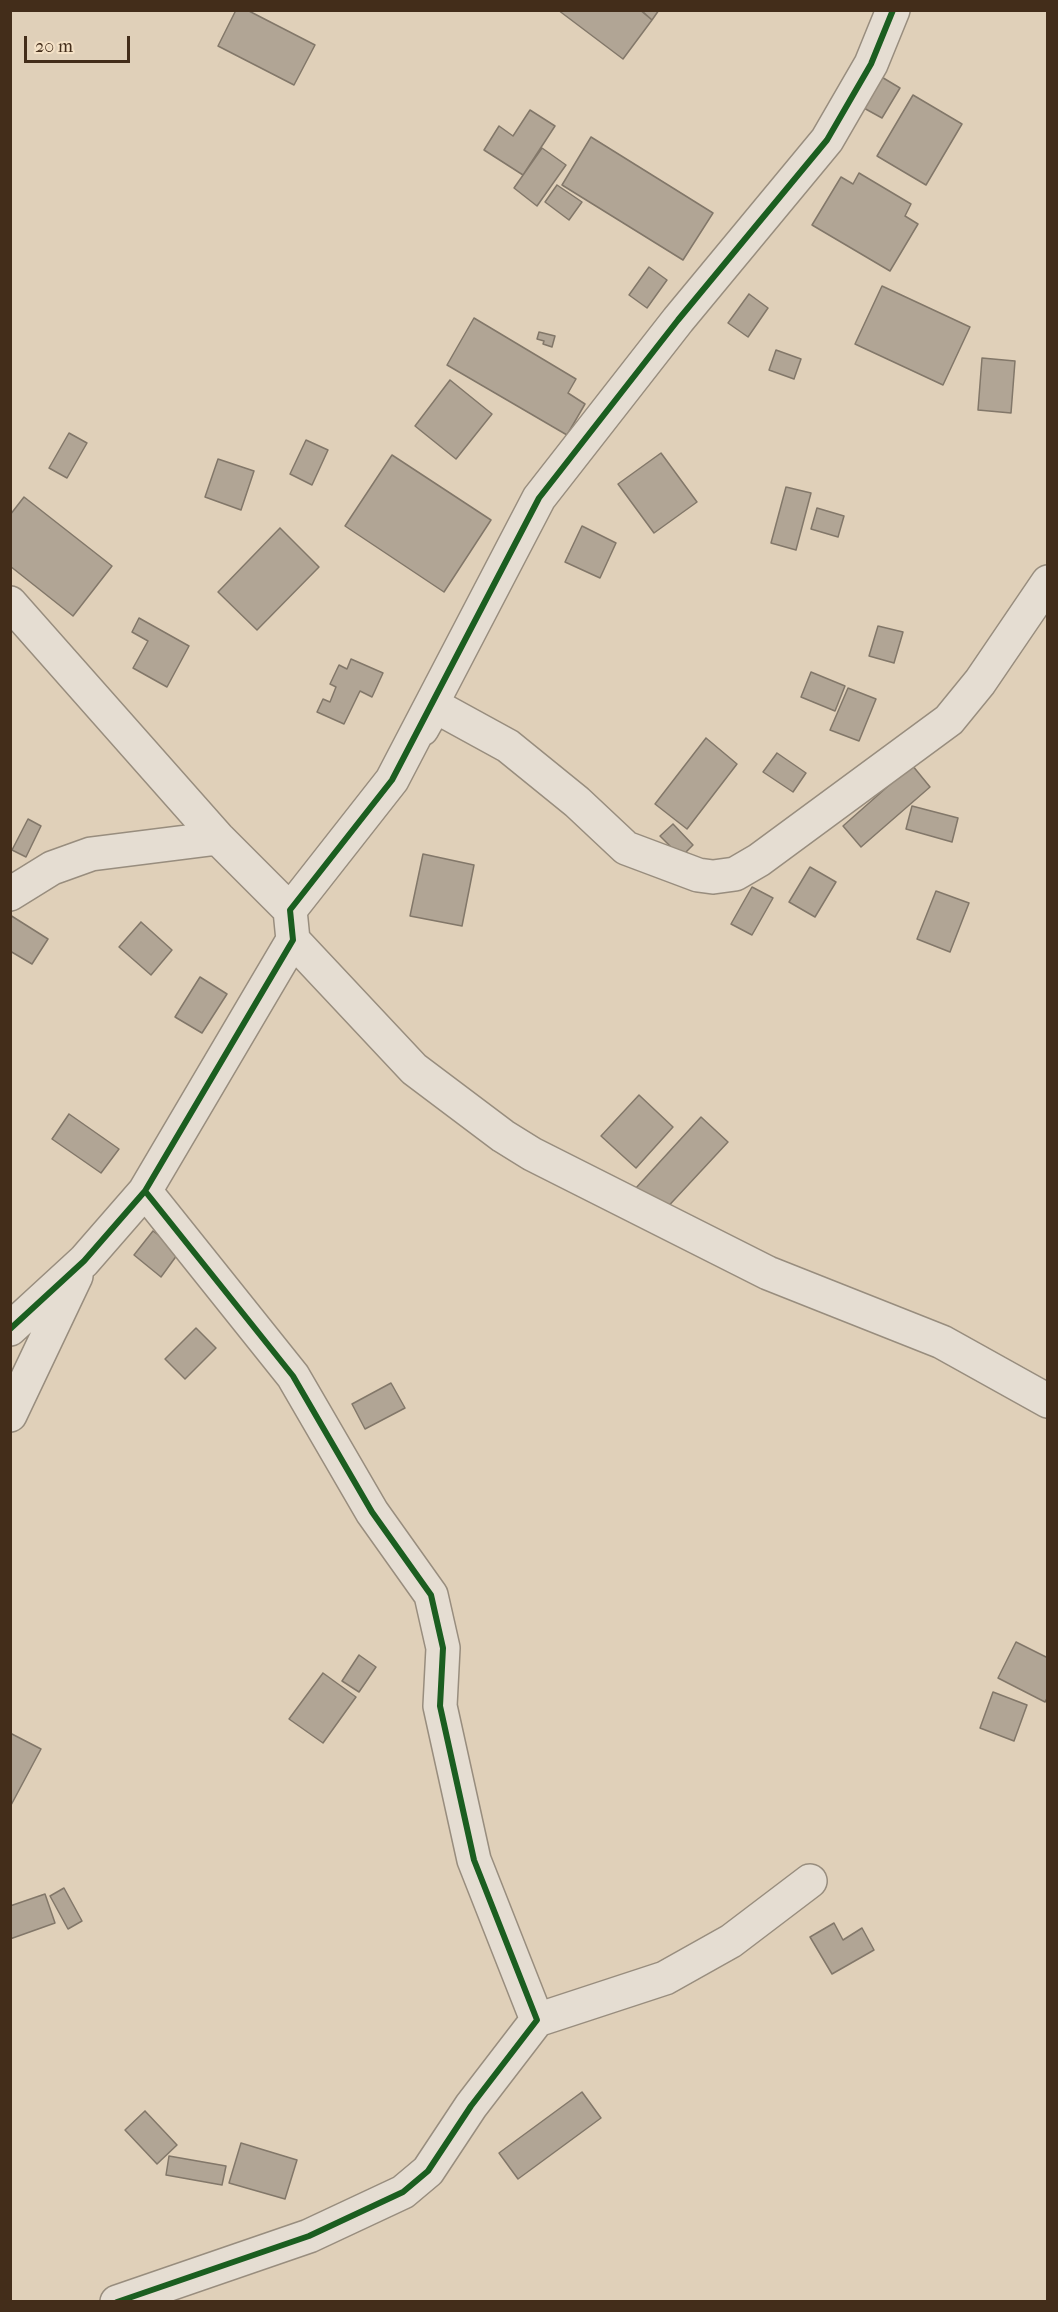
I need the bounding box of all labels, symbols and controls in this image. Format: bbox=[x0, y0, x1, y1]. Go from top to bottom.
scale bar bbox=[27, 24, 134, 62]
text: 20 m bbox=[35, 36, 73, 57]

